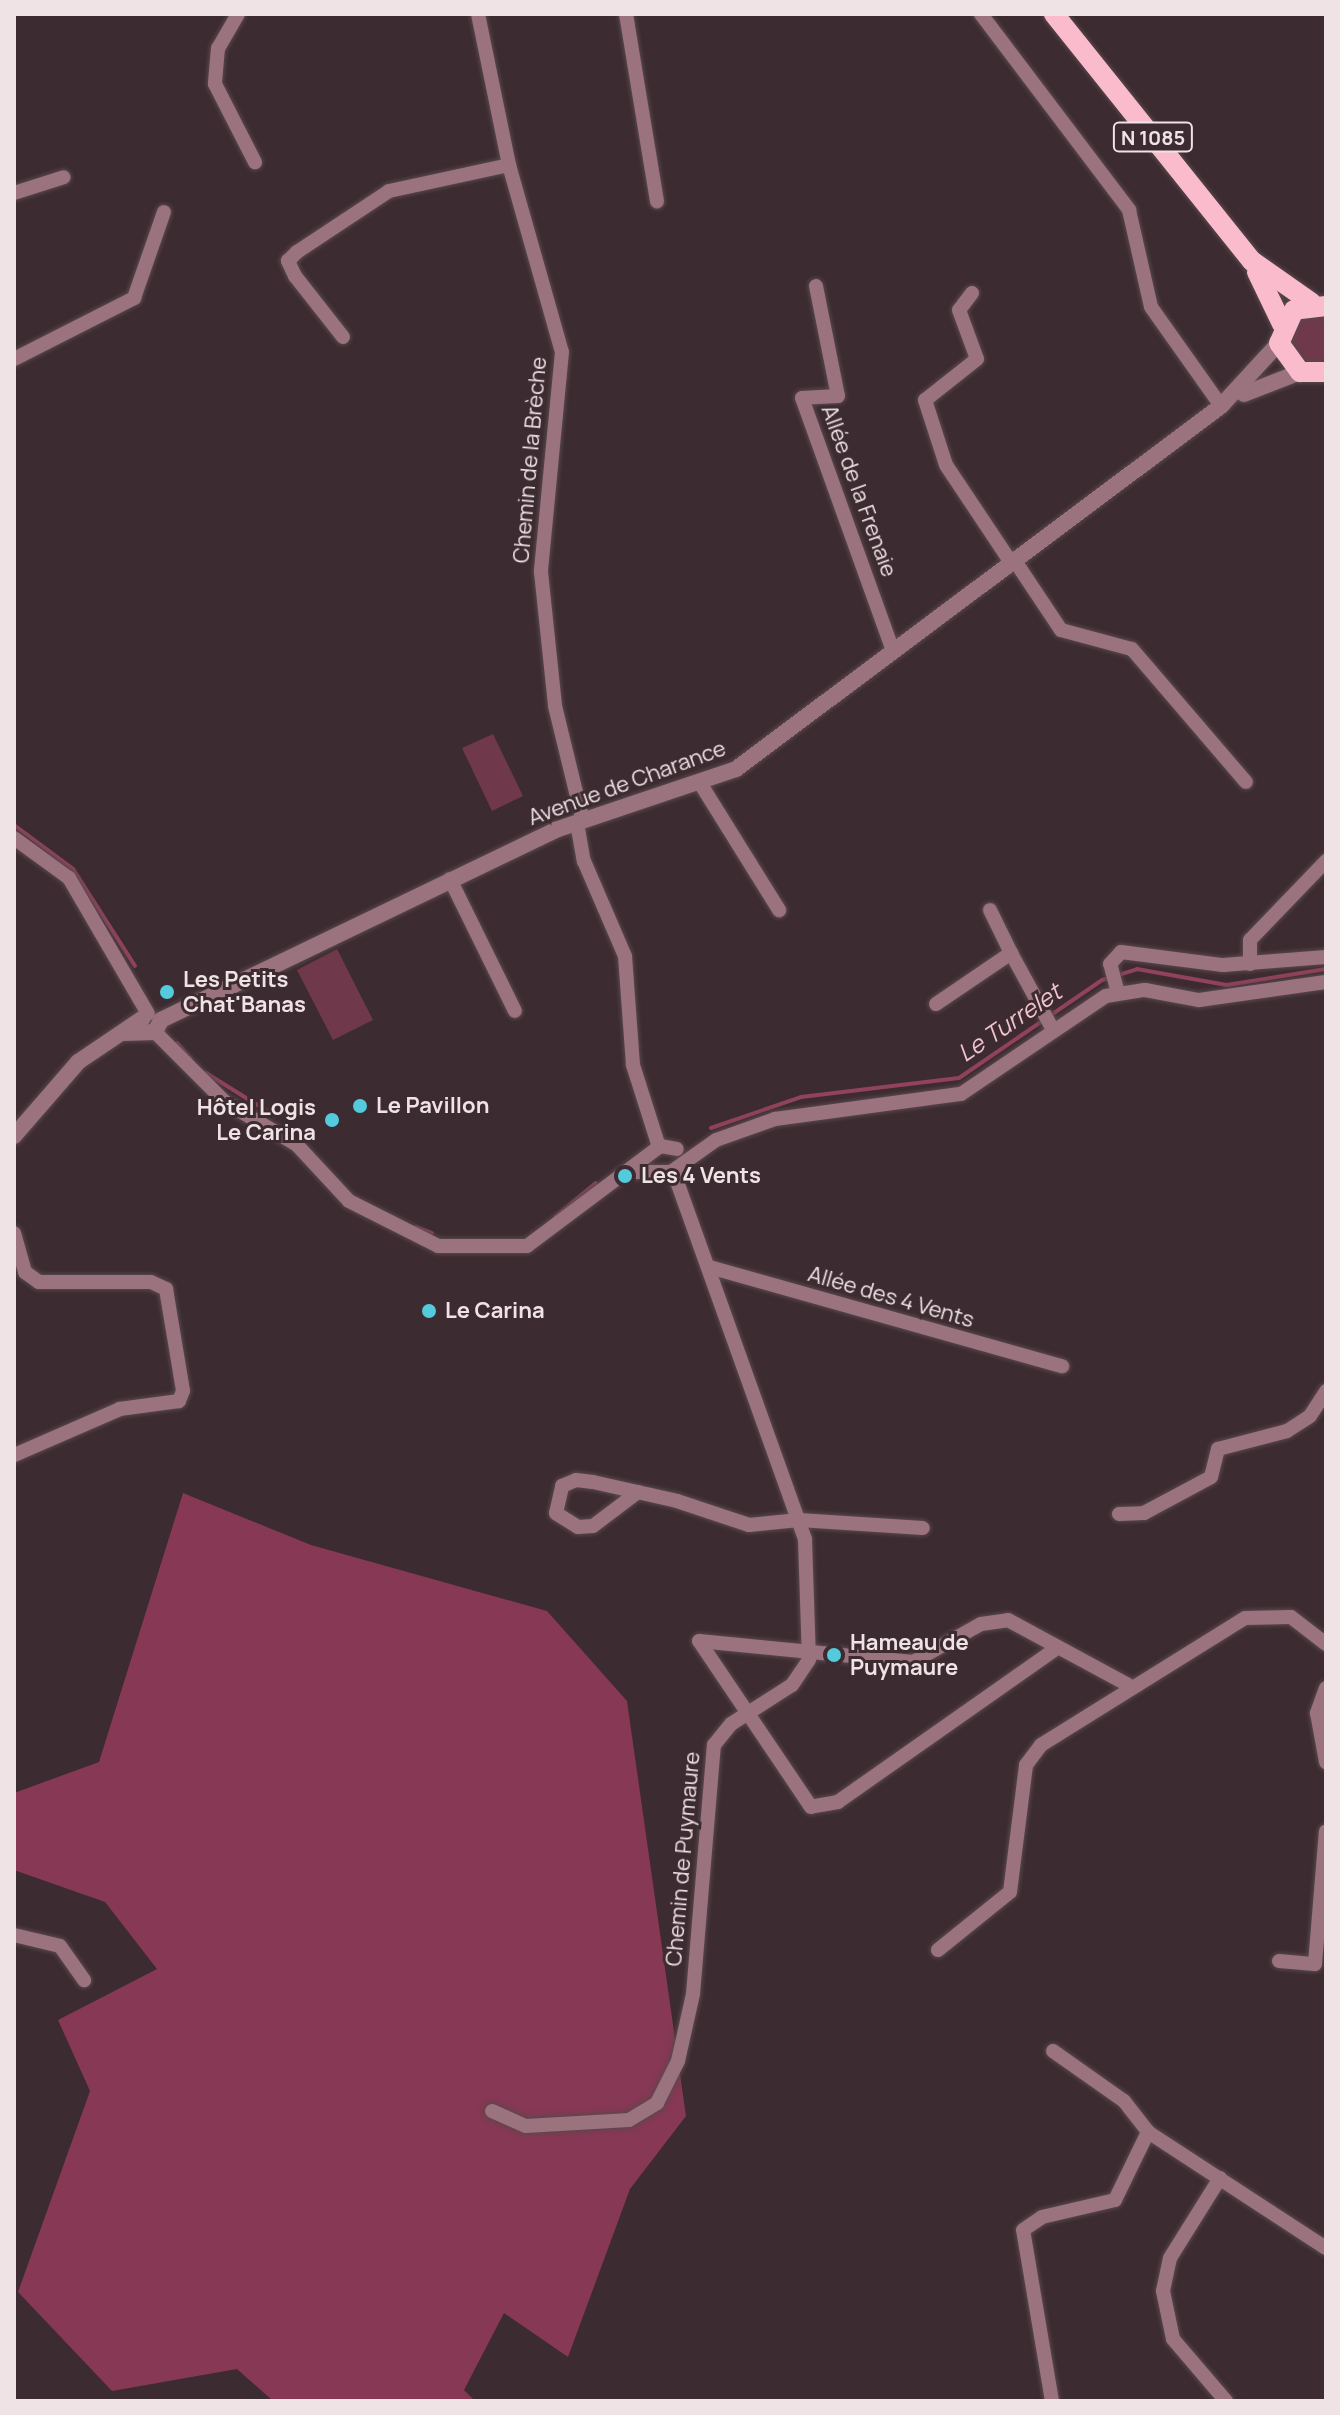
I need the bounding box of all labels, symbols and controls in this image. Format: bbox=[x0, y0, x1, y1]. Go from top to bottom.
road number: N 1085 bbox=[1111, 121, 1195, 153]
street label: Chemin de la Brèche bbox=[508, 356, 552, 564]
street label: Allée de la Frenaie bbox=[816, 401, 902, 581]
street label: Avenue de Charance bbox=[525, 735, 729, 831]
place label: Les Petits Chat'Banas bbox=[183, 966, 306, 1018]
water label: Le Turrelet bbox=[952, 977, 1066, 1067]
marker: Les Petits Chat'Banas bbox=[158, 983, 176, 1001]
place label: Le Pavillon bbox=[376, 1093, 489, 1119]
place label: Hôtel Logis Le Carina bbox=[197, 1094, 316, 1146]
marker: Le Pavillon bbox=[351, 1097, 369, 1115]
marker: Hôtel Logis Le Carina bbox=[323, 1111, 341, 1129]
place label: Les 4 Vents bbox=[641, 1163, 761, 1189]
marker: Les 4 Vents bbox=[616, 1167, 634, 1185]
street label: Allée des 4 Vents bbox=[805, 1261, 977, 1333]
place label: Le Carina bbox=[445, 1298, 545, 1324]
marker: Le Carina bbox=[420, 1302, 438, 1320]
place label: Hameau de Puymaure bbox=[850, 1629, 969, 1680]
marker: Hameau de Puymaure bbox=[825, 1646, 843, 1664]
street label: Chemin de Puymaure bbox=[660, 1751, 706, 1967]

